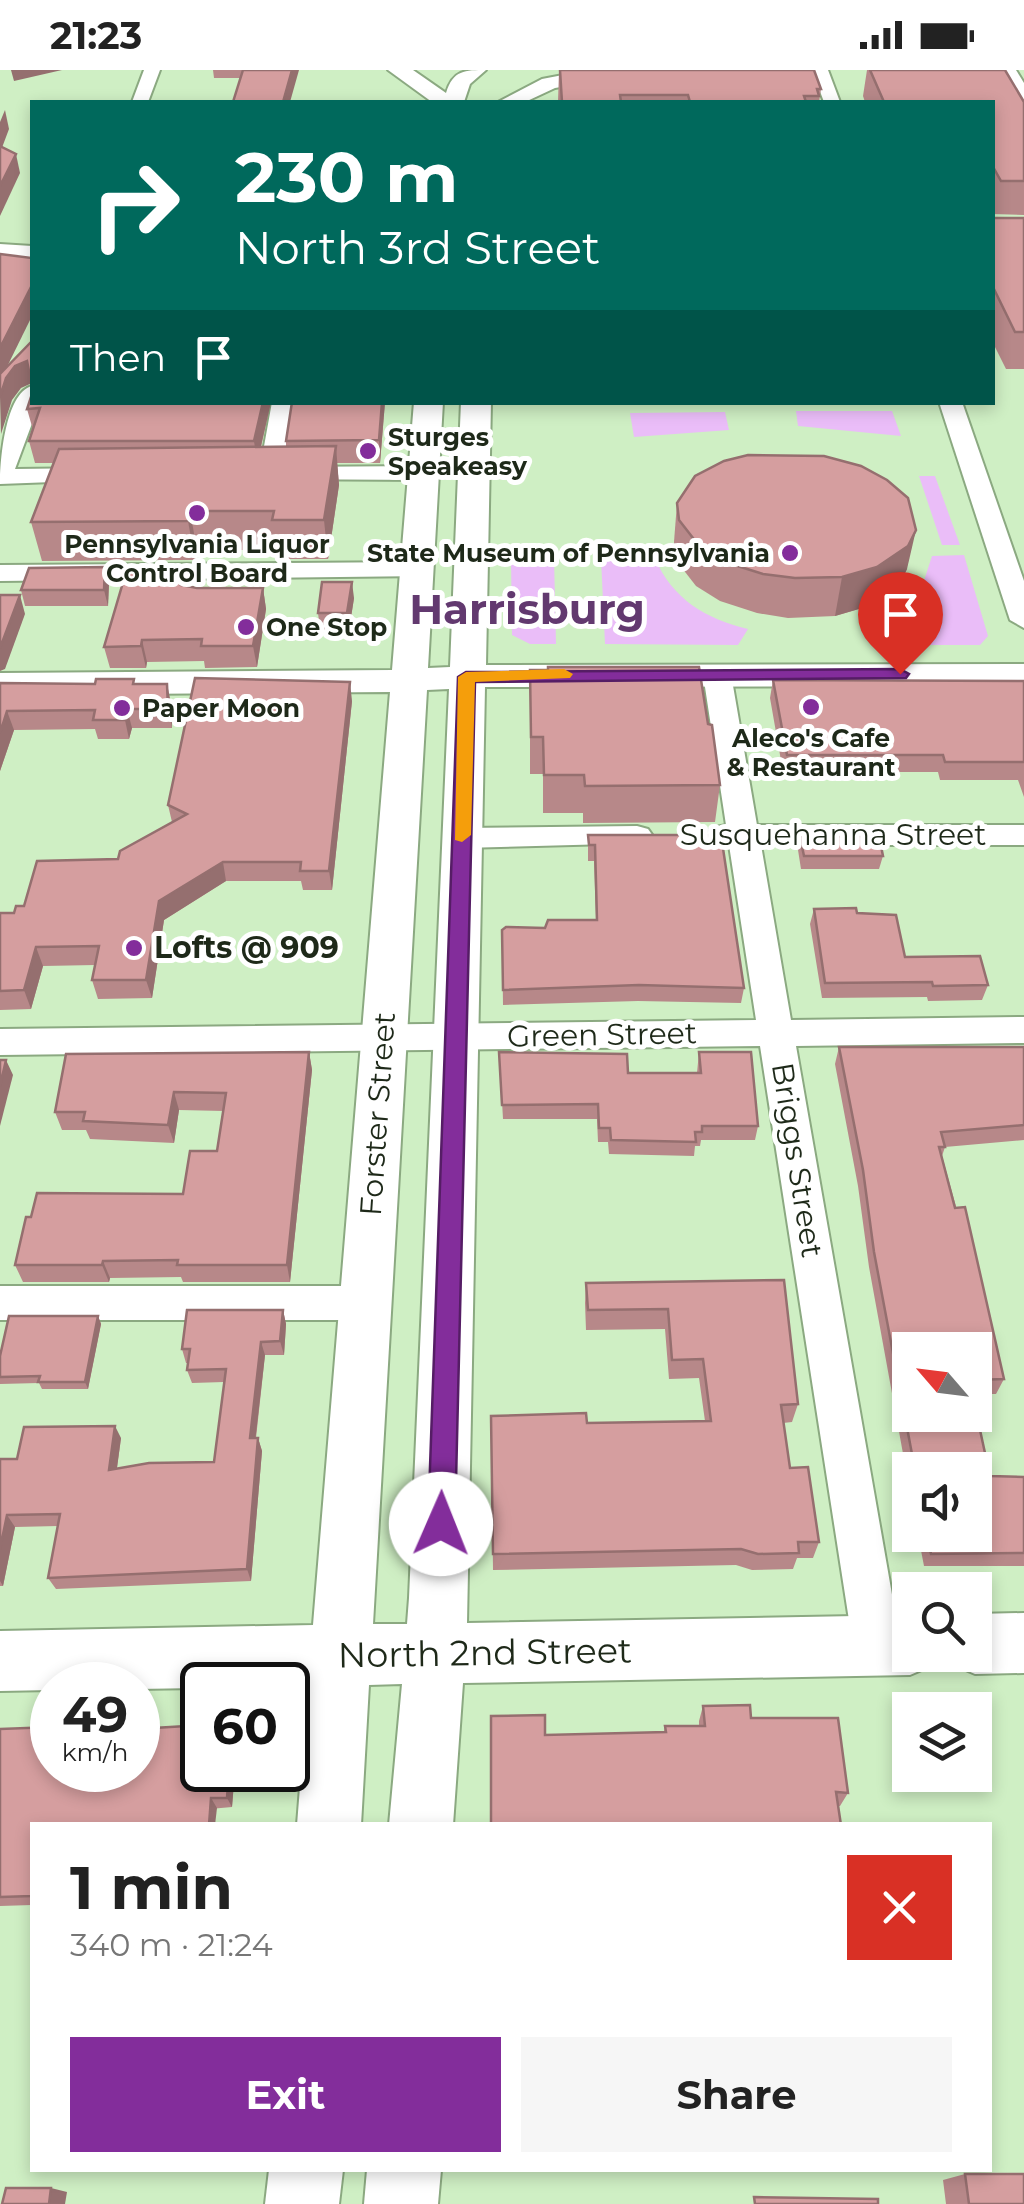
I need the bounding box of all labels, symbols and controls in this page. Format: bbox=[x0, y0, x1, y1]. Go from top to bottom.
text: 21:23 bbox=[50, 12, 142, 59]
text: 230 m bbox=[235, 134, 459, 220]
icon: right bbox=[70, 140, 200, 270]
text: North 3rd Street bbox=[235, 220, 600, 275]
icon: arrive bbox=[186, 330, 241, 385]
text: Then bbox=[70, 334, 166, 381]
place label: Sturges Speakeasy bbox=[388, 422, 528, 481]
marker: Sturges Speakeasy bbox=[357, 440, 379, 462]
marker: Pennsylvania Liquor Control Board bbox=[186, 502, 208, 524]
place label: Pennsylvania Liquor Control Board bbox=[64, 529, 330, 588]
place label: State Museum of Pennsylvania bbox=[367, 538, 770, 568]
marker: State Museum of Pennsylvania bbox=[779, 542, 801, 564]
pin bbox=[858, 572, 943, 675]
district label: Harrisburg bbox=[409, 583, 645, 635]
icon: arrive bbox=[873, 587, 928, 642]
place label: One Stop bbox=[266, 612, 387, 642]
marker: One Stop bbox=[235, 616, 257, 638]
place label: Paper Moon bbox=[142, 693, 300, 723]
marker: Aleco's Cafe & Restaurant bbox=[800, 696, 822, 718]
marker: Paper Moon bbox=[111, 697, 133, 719]
place label: Aleco's Cafe & Restaurant bbox=[726, 723, 896, 782]
street label: Susquehanna Street bbox=[680, 816, 986, 853]
place label: Lofts @ 909 bbox=[154, 929, 339, 966]
marker: Lofts @ 909 bbox=[123, 937, 145, 959]
street label: Forster Street bbox=[352, 1011, 403, 1217]
street label: Green Street bbox=[507, 1014, 697, 1055]
street label: Briggs Street bbox=[764, 1060, 831, 1260]
north arrow bbox=[892, 1332, 992, 1432]
map controls bbox=[892, 1332, 992, 1792]
button: sound bbox=[892, 1452, 992, 1552]
position arrow bbox=[389, 1472, 493, 1576]
button: search bbox=[892, 1572, 992, 1672]
street label: North 2nd Street bbox=[338, 1628, 632, 1677]
speed limit sign: 60 bbox=[180, 1662, 310, 1792]
text: 49 bbox=[62, 1684, 128, 1745]
button: layers bbox=[892, 1692, 992, 1792]
text: km/h bbox=[62, 1737, 128, 1767]
text: 1 min bbox=[70, 1851, 233, 1924]
button: close bbox=[847, 1855, 952, 1960]
text: 340 m · 21:24 bbox=[70, 1925, 273, 1964]
button: Exit bbox=[70, 2037, 501, 2152]
button: Share bbox=[521, 2037, 952, 2152]

